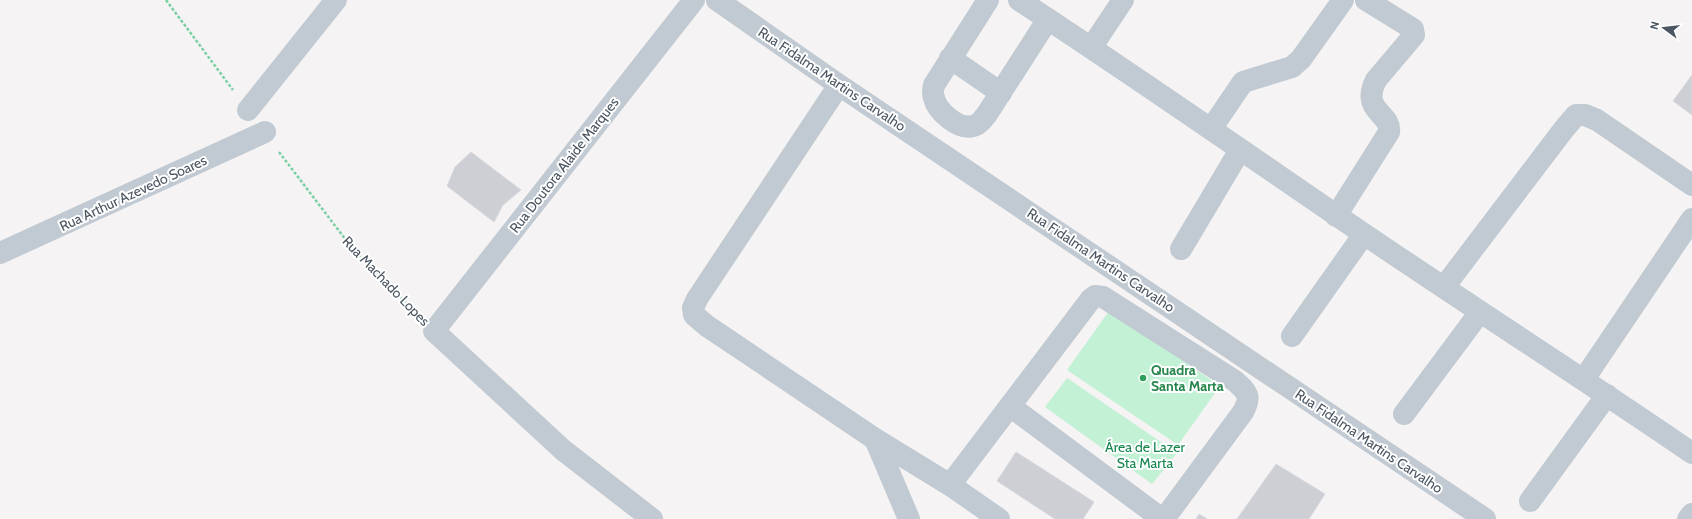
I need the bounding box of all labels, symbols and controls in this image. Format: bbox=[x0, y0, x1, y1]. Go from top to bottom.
north arrow bbox=[1644, 8, 1684, 48]
text: N bbox=[1647, 20, 1662, 31]
street label: Rua Fidalma Martins Carvalho bbox=[755, 23, 910, 135]
street label: Rua Doutora Alaide Marques bbox=[505, 93, 623, 236]
street label: Rua Arthur Azevedo Soares bbox=[57, 151, 210, 235]
street label: Rua Fidalma Martins Carvalho bbox=[1024, 204, 1179, 316]
street label: Rua Machado Lopes bbox=[339, 232, 434, 330]
place label: Quadra Santa Marta bbox=[1151, 361, 1224, 395]
marker: Quadra Santa Marta bbox=[1138, 373, 1148, 383]
street label: Rua Fidalma Martins Carvalho bbox=[1292, 385, 1447, 497]
park label: Área de Lazer Sta Marta bbox=[1105, 438, 1185, 472]

